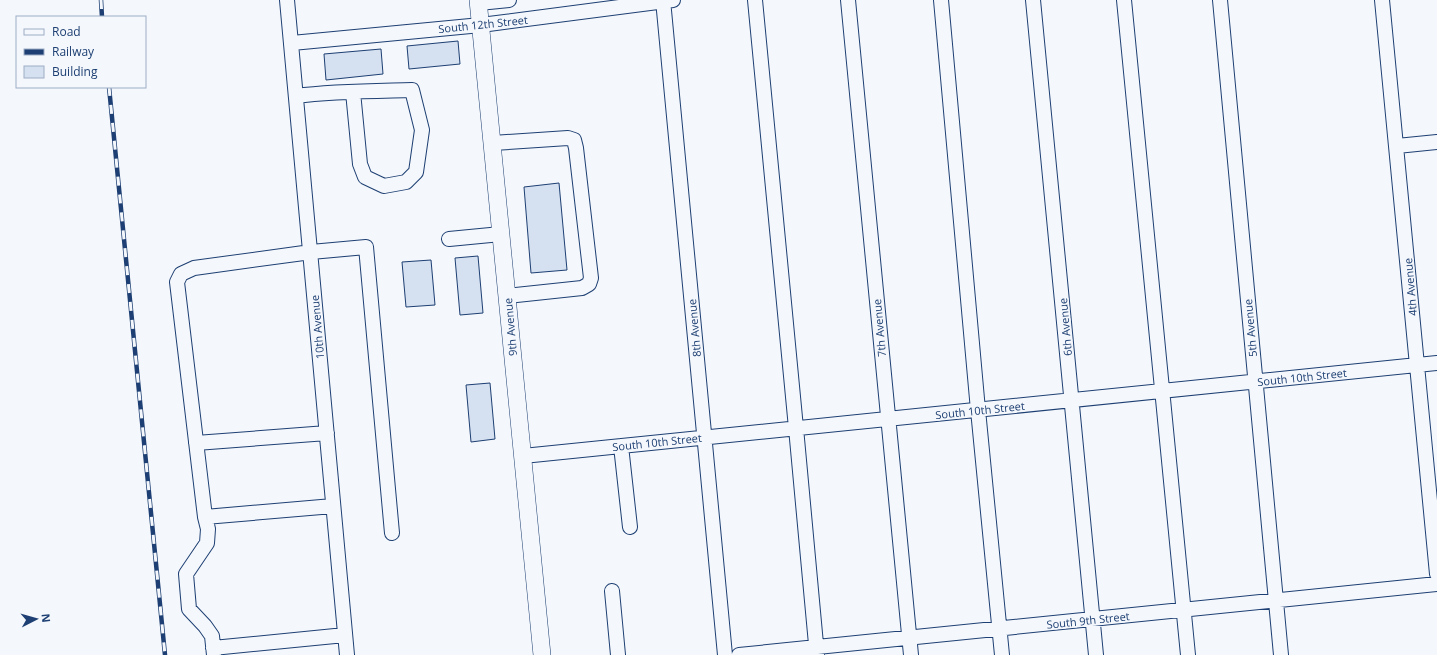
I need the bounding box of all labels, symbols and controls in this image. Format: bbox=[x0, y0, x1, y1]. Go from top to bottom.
street label: South 12th Street bbox=[438, 12, 528, 36]
legend bbox=[16, 16, 146, 88]
text: Road bbox=[52, 23, 81, 40]
text: Railway bbox=[52, 43, 95, 60]
text: Building bbox=[52, 63, 98, 80]
street label: 4th Avenue bbox=[1400, 257, 1420, 317]
street label: 10th Avenue bbox=[307, 294, 327, 360]
street label: 9th Avenue bbox=[500, 297, 520, 357]
street label: 6th Avenue bbox=[1055, 297, 1075, 357]
street label: 8th Avenue bbox=[684, 298, 704, 358]
street label: 7th Avenue bbox=[869, 298, 889, 358]
street label: 5th Avenue bbox=[1240, 298, 1260, 358]
street label: South 10th Street bbox=[1257, 365, 1347, 389]
street label: South 10th Street bbox=[935, 398, 1025, 422]
street label: South 10th Street bbox=[612, 430, 702, 454]
north arrow bbox=[16, 599, 56, 639]
street label: South 9th Street bbox=[1046, 608, 1130, 632]
text: N bbox=[39, 613, 54, 623]

